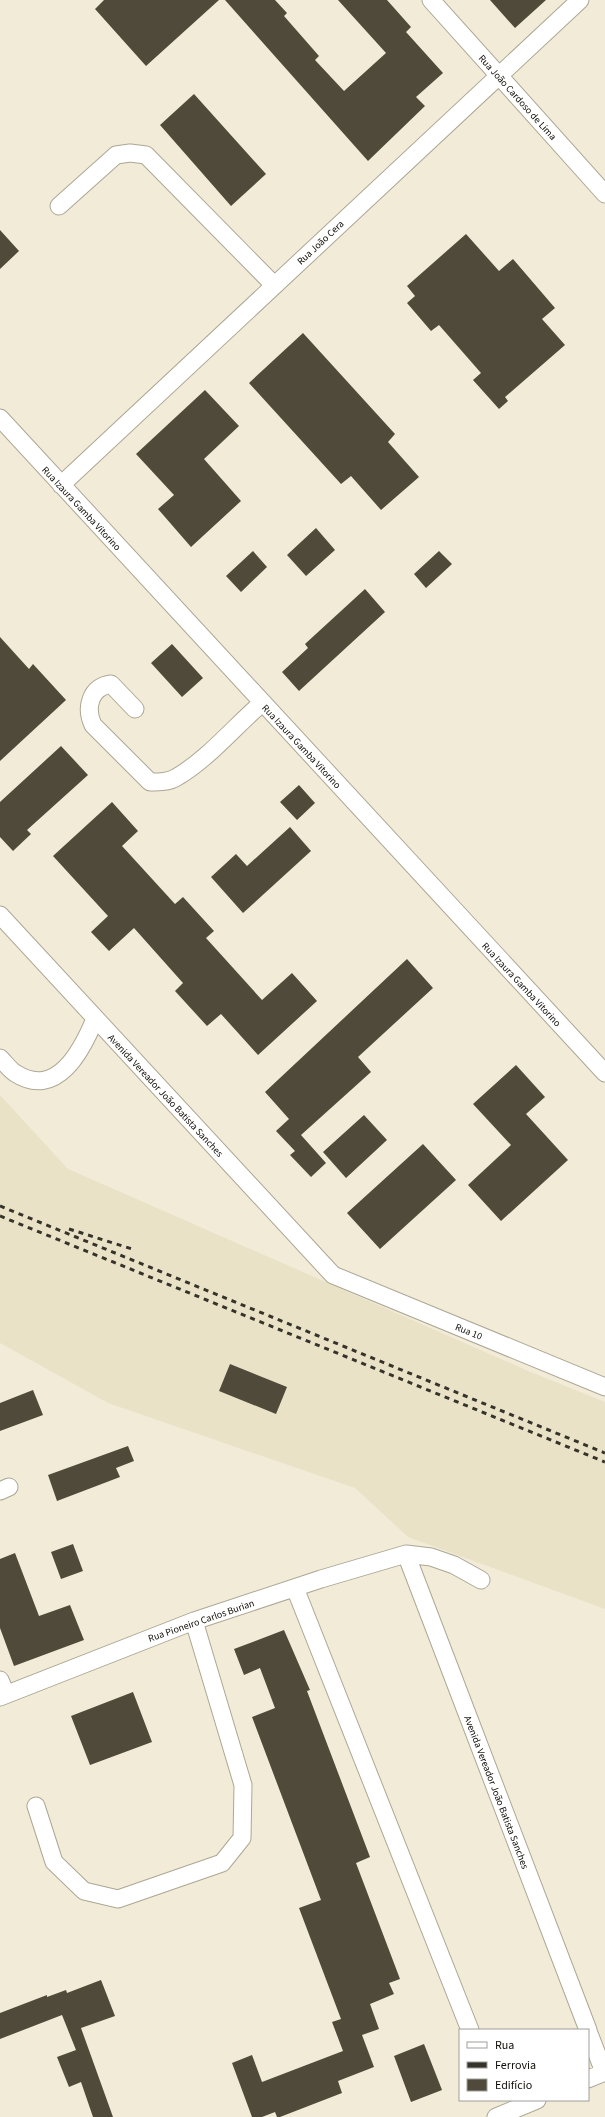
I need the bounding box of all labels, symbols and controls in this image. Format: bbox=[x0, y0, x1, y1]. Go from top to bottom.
street label: Rua João Cardoso de Lima bbox=[475, 52, 559, 143]
street label: Rua João Cera bbox=[294, 217, 347, 268]
street label: Rua Izaura Gamba Vitorino bbox=[38, 463, 124, 554]
street label: Rua Izaura Gamba Vitorino bbox=[258, 701, 344, 792]
street label: Rua Izaura Gamba Vitorino bbox=[478, 939, 564, 1030]
street label: Avenida Vereador João Batista Sanches bbox=[104, 1031, 226, 1160]
street label: Rua 10 bbox=[453, 1320, 484, 1344]
street label: Rua Pioneiro Carlos Burian bbox=[146, 1596, 256, 1646]
street label: Avenida Vereador João Batista Sanches bbox=[460, 1714, 532, 1871]
legend bbox=[459, 2029, 589, 2101]
text: Rua bbox=[495, 2037, 514, 2054]
text: Ferrovia bbox=[495, 2057, 536, 2074]
text: Edifício bbox=[495, 2077, 532, 2094]

